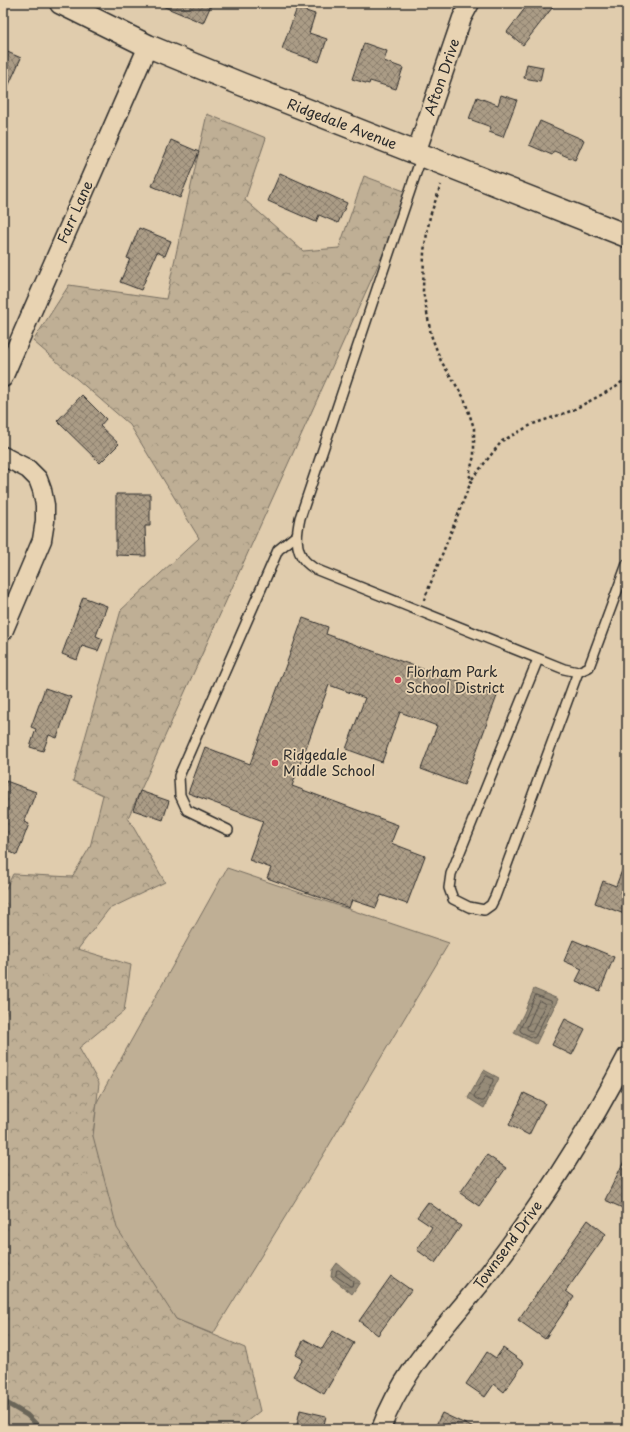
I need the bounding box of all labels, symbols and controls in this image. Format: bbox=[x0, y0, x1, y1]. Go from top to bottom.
street label: Afton Drive bbox=[419, 36, 464, 118]
street label: Ridgedale Avenue bbox=[284, 93, 401, 154]
street label: Farr Lane bbox=[51, 177, 98, 246]
place label: Florham Park School District bbox=[406, 661, 505, 698]
marker: Florham Park School District bbox=[393, 675, 403, 685]
place label: Ridgedale Middle School bbox=[283, 744, 375, 781]
marker: Ridgedale Middle School bbox=[270, 758, 280, 768]
street label: Townsend Drive bbox=[468, 1196, 547, 1293]

